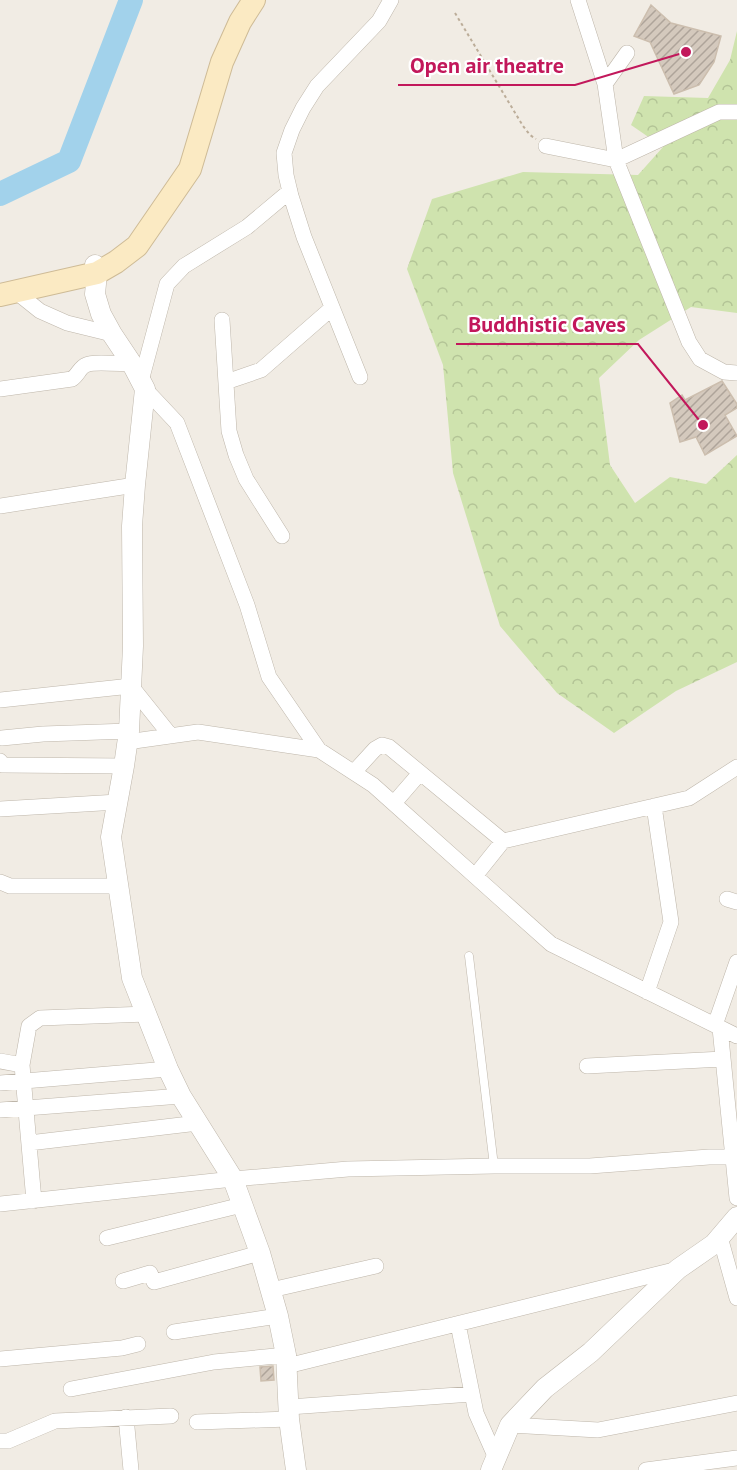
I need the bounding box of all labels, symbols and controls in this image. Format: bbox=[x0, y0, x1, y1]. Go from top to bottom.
callout: Open air theatre bbox=[398, 45, 575, 85]
text: Open air theatre bbox=[410, 51, 564, 79]
callout: Buddhistic Caves bbox=[456, 304, 638, 344]
text: Buddhistic Caves bbox=[468, 310, 626, 338]

